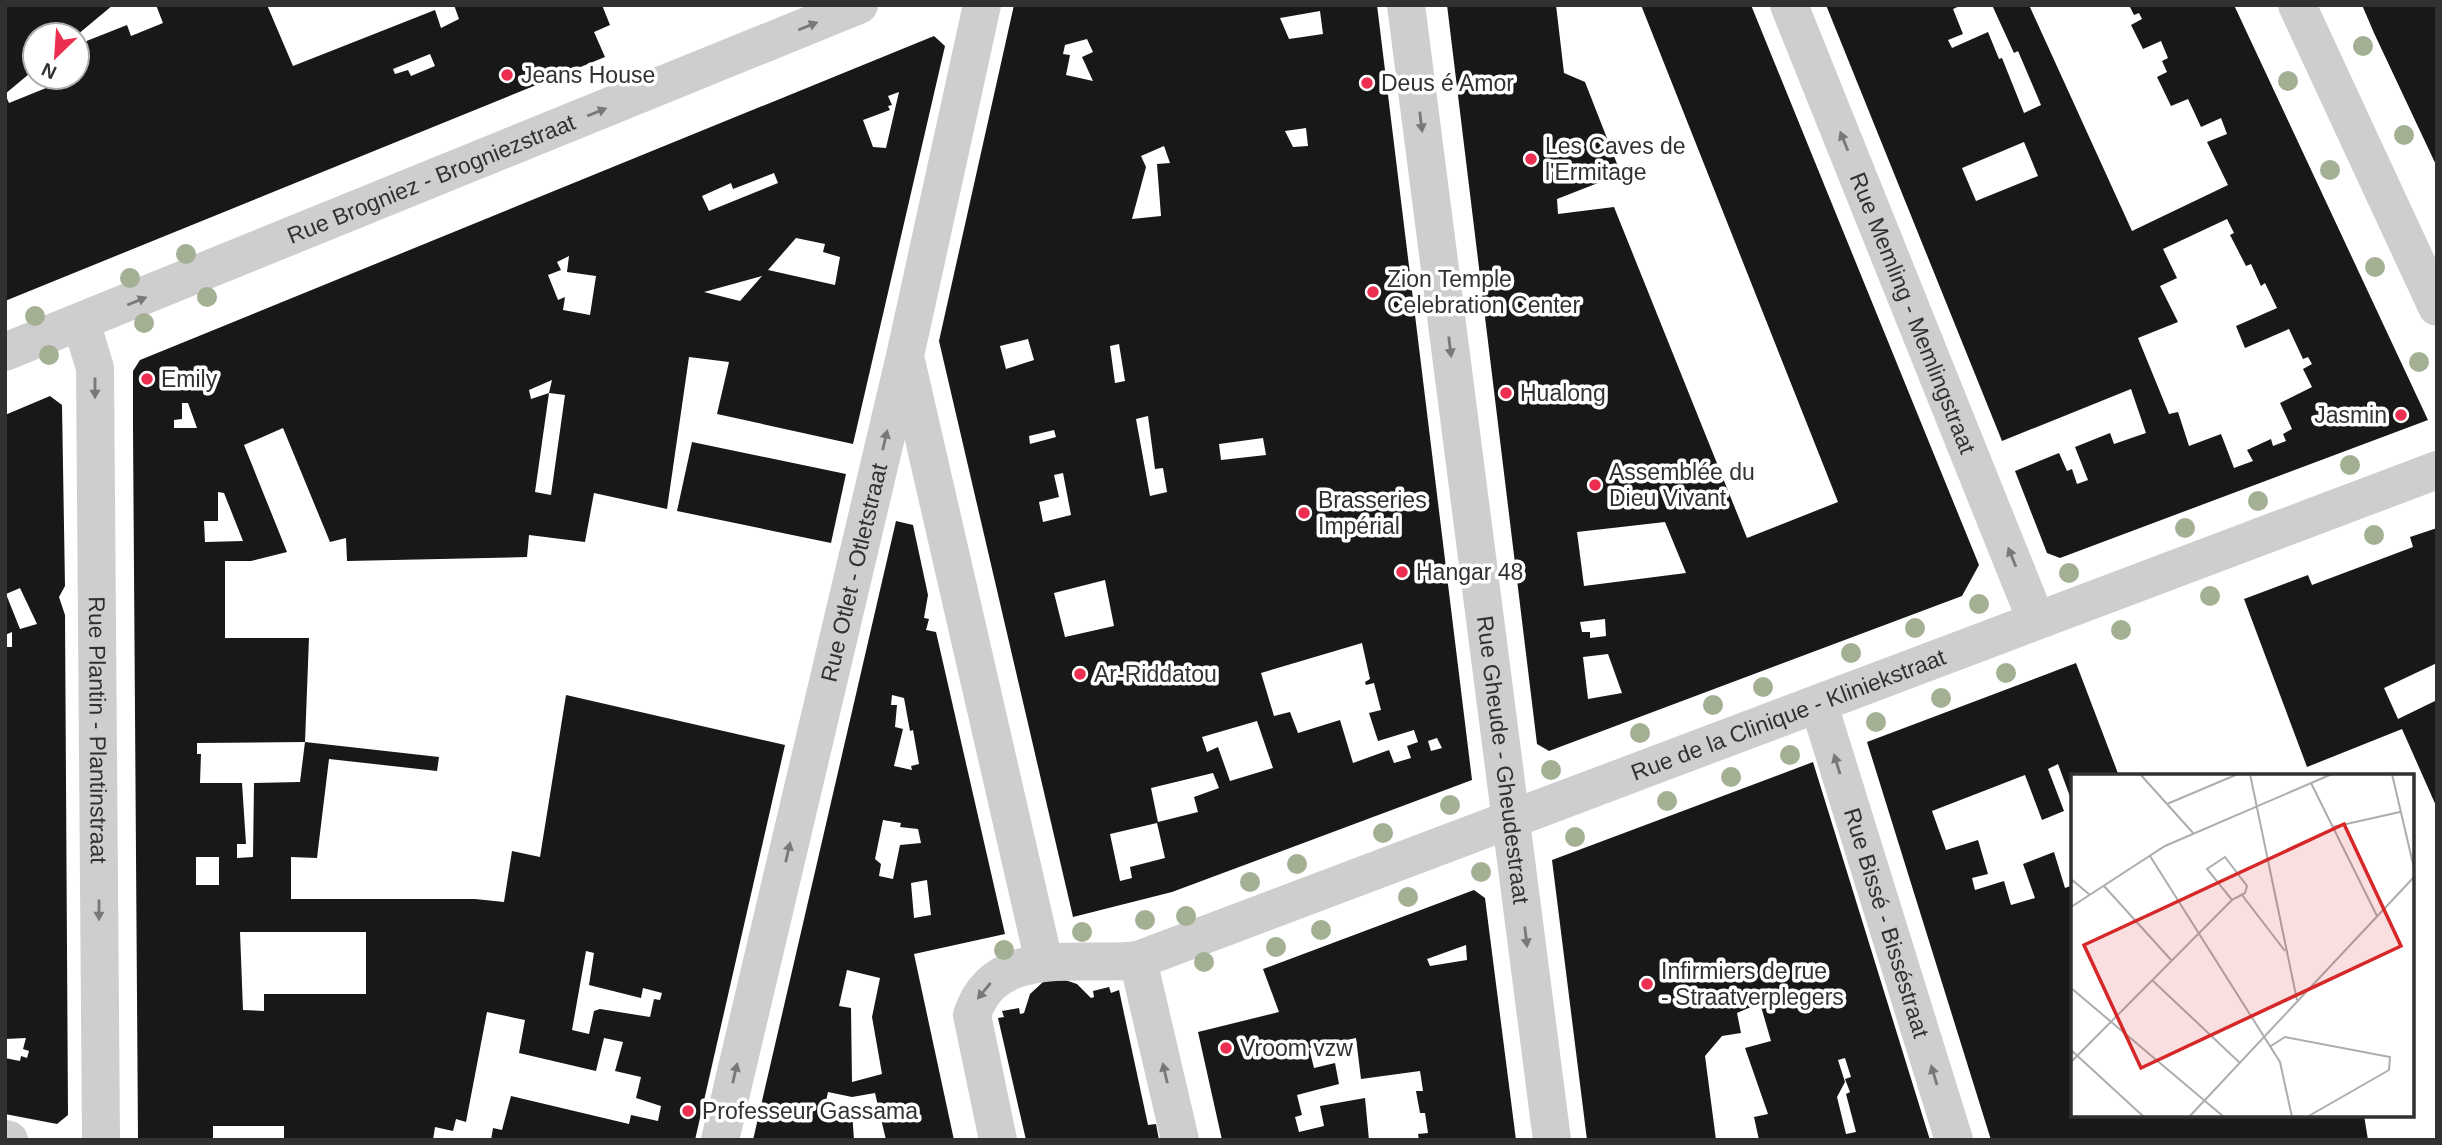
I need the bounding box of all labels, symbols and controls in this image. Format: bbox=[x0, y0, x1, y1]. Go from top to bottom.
north arrow bbox=[21, 21, 91, 91]
one-way arrow bbox=[798, 21, 819, 32]
text: N bbox=[38, 59, 60, 83]
place label: Jeans House bbox=[521, 62, 655, 88]
marker: Jeans House bbox=[499, 67, 515, 83]
place label: Deus é Amor bbox=[1381, 70, 1514, 96]
marker: Deus é Amor bbox=[1359, 75, 1375, 91]
one-way arrow bbox=[587, 107, 608, 118]
street label: Rue Brogniez - Brogniezstraat bbox=[283, 109, 579, 249]
one-way arrow bbox=[1416, 111, 1427, 133]
one-way arrow bbox=[1839, 130, 1850, 151]
place label: Les Caves de l'Ermitage bbox=[1545, 133, 1686, 185]
marker: Les Caves de l'Ermitage bbox=[1523, 151, 1539, 167]
street label: Rue Memling - Memlingstraat bbox=[1845, 169, 1981, 458]
place label: Zion Temple Celebration Center bbox=[1387, 266, 1580, 318]
marker: Zion Temple Celebration Center bbox=[1365, 284, 1381, 300]
one-way arrow bbox=[127, 295, 148, 306]
one-way arrow bbox=[1445, 336, 1456, 358]
place label: Emily bbox=[161, 366, 218, 392]
marker: Emily bbox=[139, 371, 155, 387]
one-way arrow bbox=[89, 378, 101, 400]
place label: Hualong bbox=[1520, 380, 1606, 406]
marker: Hualong bbox=[1498, 385, 1514, 401]
place label: Jasmin bbox=[2314, 402, 2387, 428]
marker: Jasmin bbox=[2393, 407, 2409, 423]
one-way arrow bbox=[880, 429, 891, 451]
place label: Assemblée du Dieu Vivant bbox=[1609, 459, 1755, 511]
street label: Rue Otlet - Otletstraat bbox=[816, 460, 892, 684]
marker: Assemblée du Dieu Vivant bbox=[1587, 477, 1603, 493]
place label: Brasseries Impérial bbox=[1318, 487, 1427, 539]
marker: Brasseries Impérial bbox=[1296, 505, 1312, 521]
one-way arrow bbox=[2006, 546, 2017, 567]
place label: Hangar 48 bbox=[1416, 559, 1523, 585]
marker: Hangar 48 bbox=[1394, 564, 1410, 580]
street label: Rue Plantin - Plantinstraat bbox=[84, 596, 112, 864]
street label: Rue Gheude - Gheudestraat bbox=[1472, 614, 1535, 906]
street label: Rue de la Clinique - Kliniekstraat bbox=[1627, 643, 1950, 786]
place label: Ar-Riddatou bbox=[1094, 661, 1217, 687]
marker: Ar-Riddatou bbox=[1072, 666, 1088, 682]
one-way arrow bbox=[1831, 753, 1842, 774]
inset map bbox=[2071, 774, 2414, 1117]
street label: Rue Bissé - Bisséstraat bbox=[1839, 805, 1935, 1041]
one-way arrow bbox=[783, 841, 794, 863]
one-way arrow bbox=[94, 899, 105, 921]
one-way arrow bbox=[1520, 927, 1531, 949]
place label: Infirmiers de rue - Straatverplegers bbox=[1661, 958, 1844, 1010]
marker: Infirmiers de rue - Straatverplegers bbox=[1639, 976, 1655, 992]
one-way arrow bbox=[977, 981, 992, 999]
place label: Vroom vzw bbox=[1240, 1035, 1353, 1061]
marker: Vroom vzw bbox=[1218, 1040, 1234, 1056]
one-way arrow bbox=[730, 1062, 741, 1084]
one-way arrow bbox=[1159, 1062, 1170, 1084]
one-way arrow bbox=[1928, 1064, 1939, 1085]
place label: Professeur Gassama bbox=[702, 1098, 918, 1124]
marker: Professeur Gassama bbox=[680, 1103, 696, 1119]

